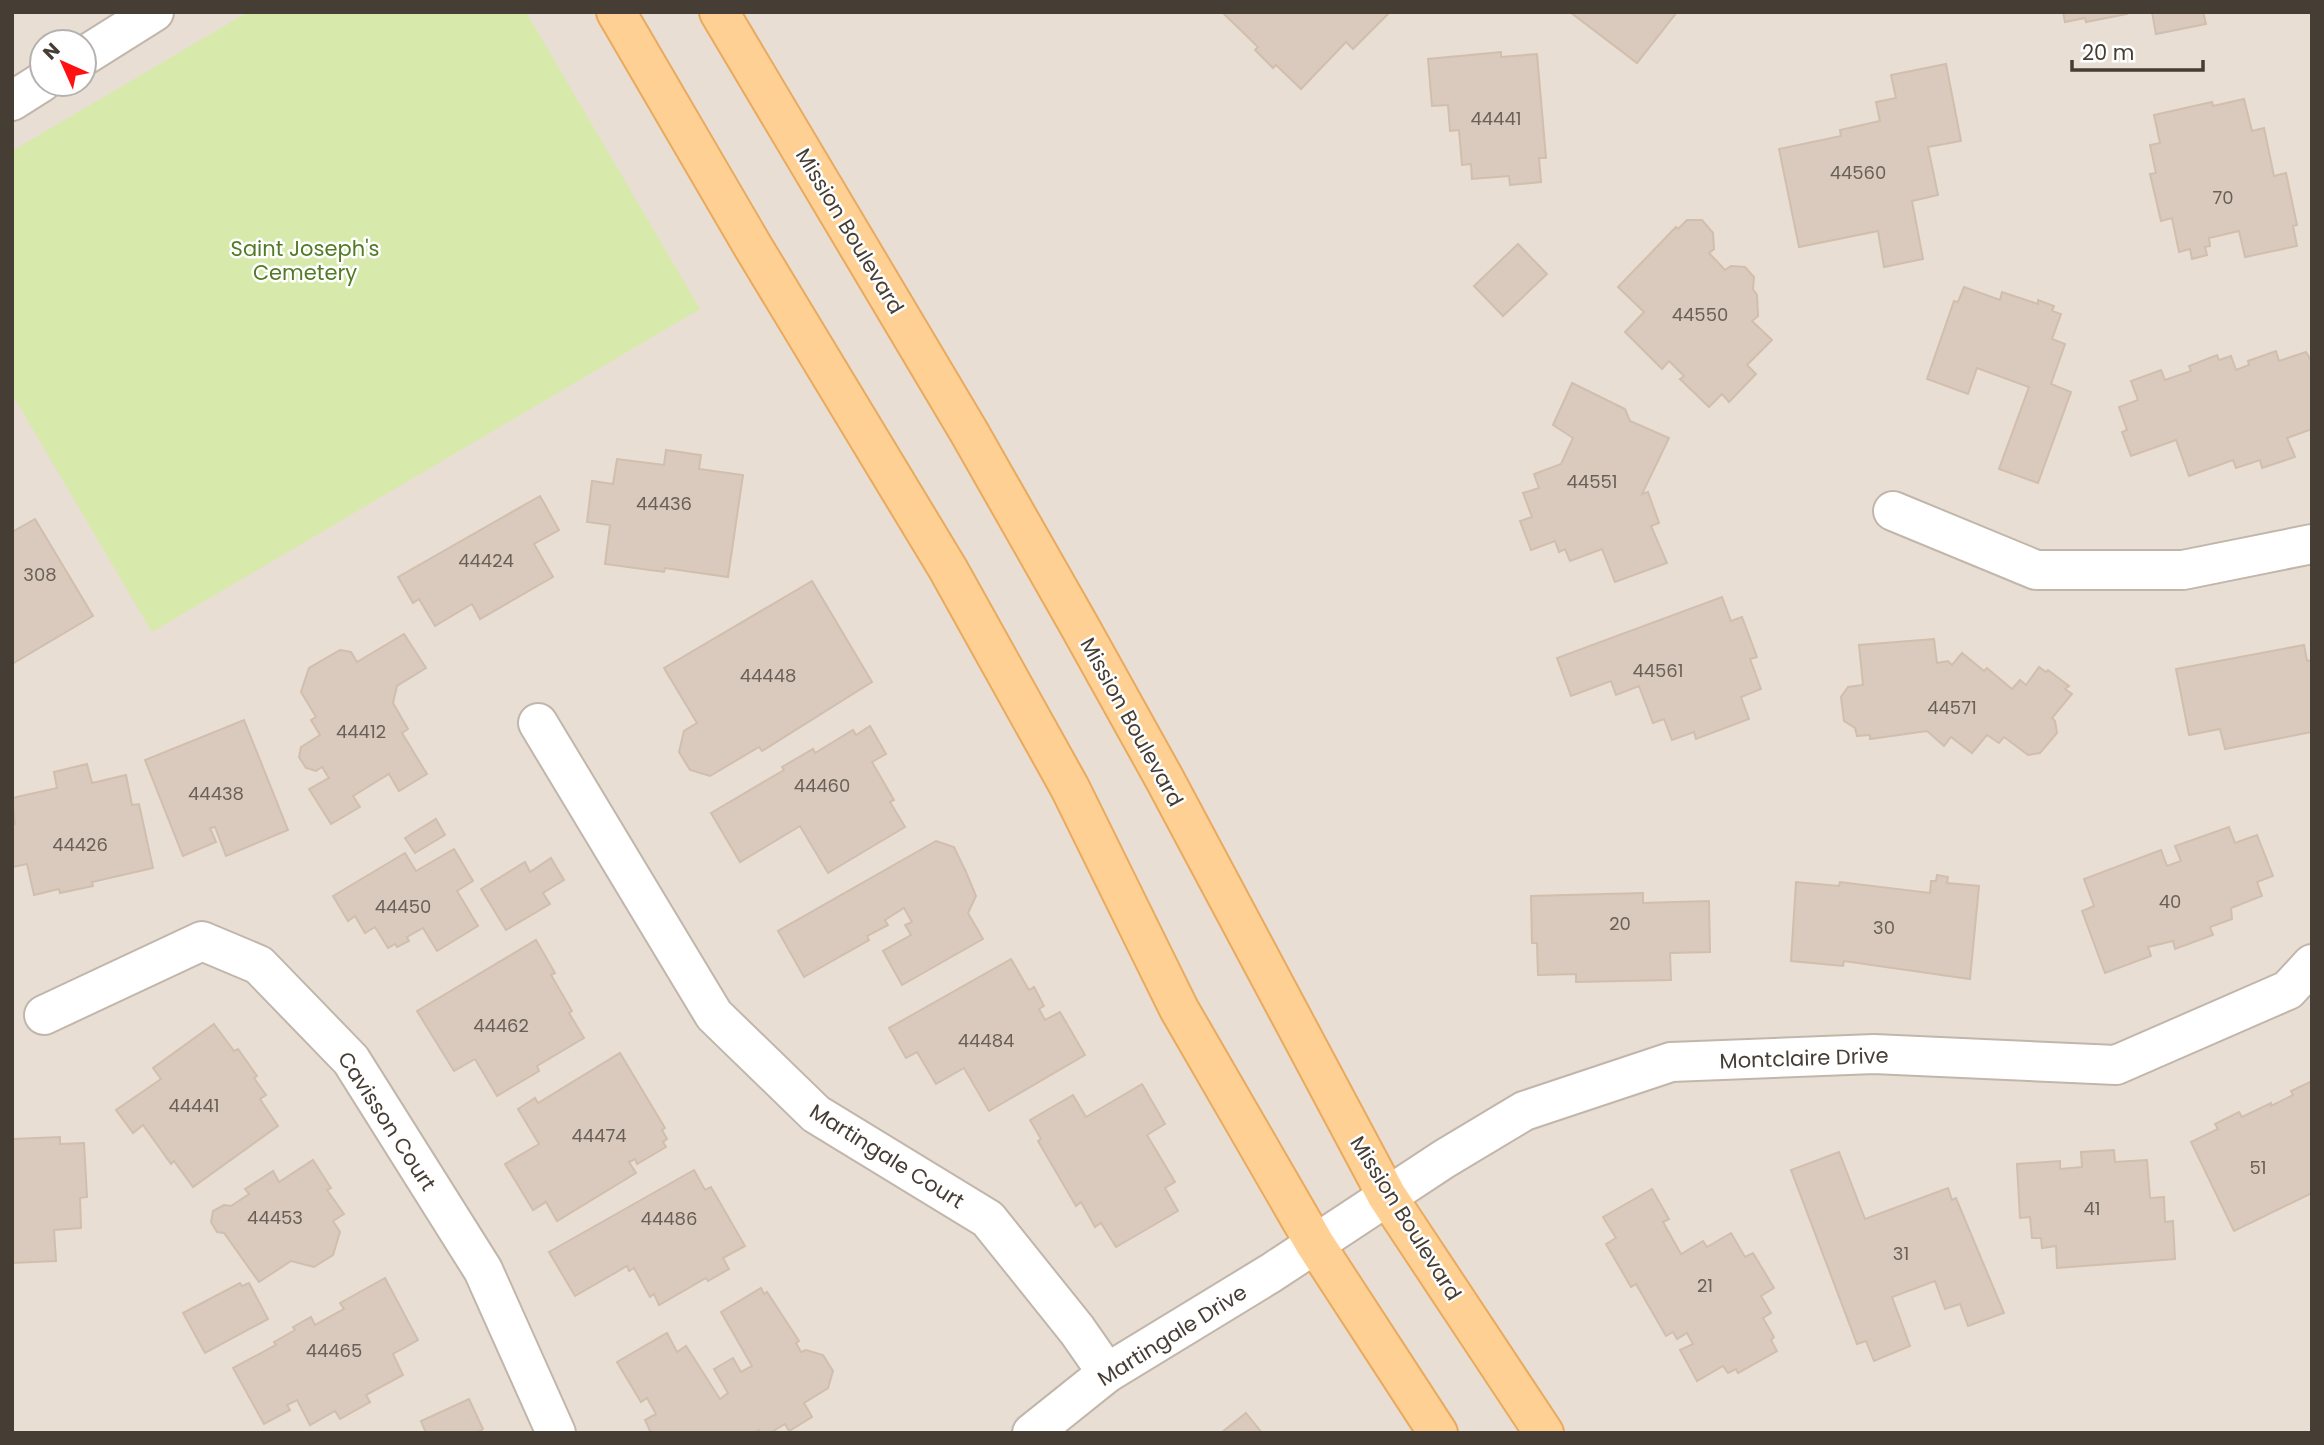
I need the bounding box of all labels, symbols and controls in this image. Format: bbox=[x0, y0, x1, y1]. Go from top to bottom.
north arrow bbox=[28, 28, 98, 98]
scale bar bbox=[2072, 28, 2203, 72]
text: N bbox=[37, 37, 66, 66]
text: 20 m bbox=[2082, 38, 2135, 67]
house number: 44441 bbox=[1470, 106, 1522, 131]
street label: Mission Boulevard bbox=[789, 143, 911, 319]
house number: 44560 bbox=[1830, 160, 1886, 185]
house number: 70 bbox=[2212, 185, 2234, 210]
park label: Saint Joseph's Cemetery bbox=[231, 234, 379, 287]
house number: 44550 bbox=[1672, 302, 1728, 327]
house number: 44551 bbox=[1566, 469, 1618, 494]
house number: 44436 bbox=[636, 491, 692, 516]
house number: 44424 bbox=[458, 548, 514, 573]
house number: 308 bbox=[23, 562, 57, 587]
street label: Mission Boulevard bbox=[1074, 632, 1190, 812]
house number: 44561 bbox=[1632, 658, 1684, 683]
house number: 44448 bbox=[740, 663, 796, 688]
house number: 44571 bbox=[1927, 695, 1977, 720]
house number: 44412 bbox=[336, 719, 386, 744]
house number: 44460 bbox=[794, 773, 850, 798]
house number: 44438 bbox=[188, 781, 244, 806]
house number: 44426 bbox=[52, 832, 108, 857]
house number: 40 bbox=[2159, 889, 2181, 914]
house number: 44450 bbox=[375, 894, 431, 919]
house number: 20 bbox=[1609, 911, 1631, 936]
house number: 30 bbox=[1873, 915, 1895, 940]
house number: 44462 bbox=[473, 1013, 529, 1038]
house number: 44484 bbox=[958, 1028, 1014, 1053]
street label: Montclaire Drive bbox=[1719, 1041, 1889, 1075]
street label: Cavisson Court bbox=[331, 1046, 443, 1196]
house number: 44441 bbox=[168, 1093, 220, 1118]
street label: Martingale Court bbox=[804, 1097, 970, 1215]
house number: 44474 bbox=[571, 1123, 627, 1148]
street label: Mission Boulevard bbox=[1344, 1130, 1468, 1306]
house number: 51 bbox=[2249, 1155, 2267, 1180]
house number: 41 bbox=[2083, 1196, 2101, 1221]
house number: 44453 bbox=[247, 1205, 303, 1230]
house number: 44486 bbox=[641, 1206, 697, 1231]
house number: 31 bbox=[1893, 1241, 1909, 1266]
house number: 21 bbox=[1697, 1273, 1713, 1298]
street label: Martingale Drive bbox=[1092, 1277, 1252, 1393]
house number: 44465 bbox=[306, 1338, 362, 1363]

